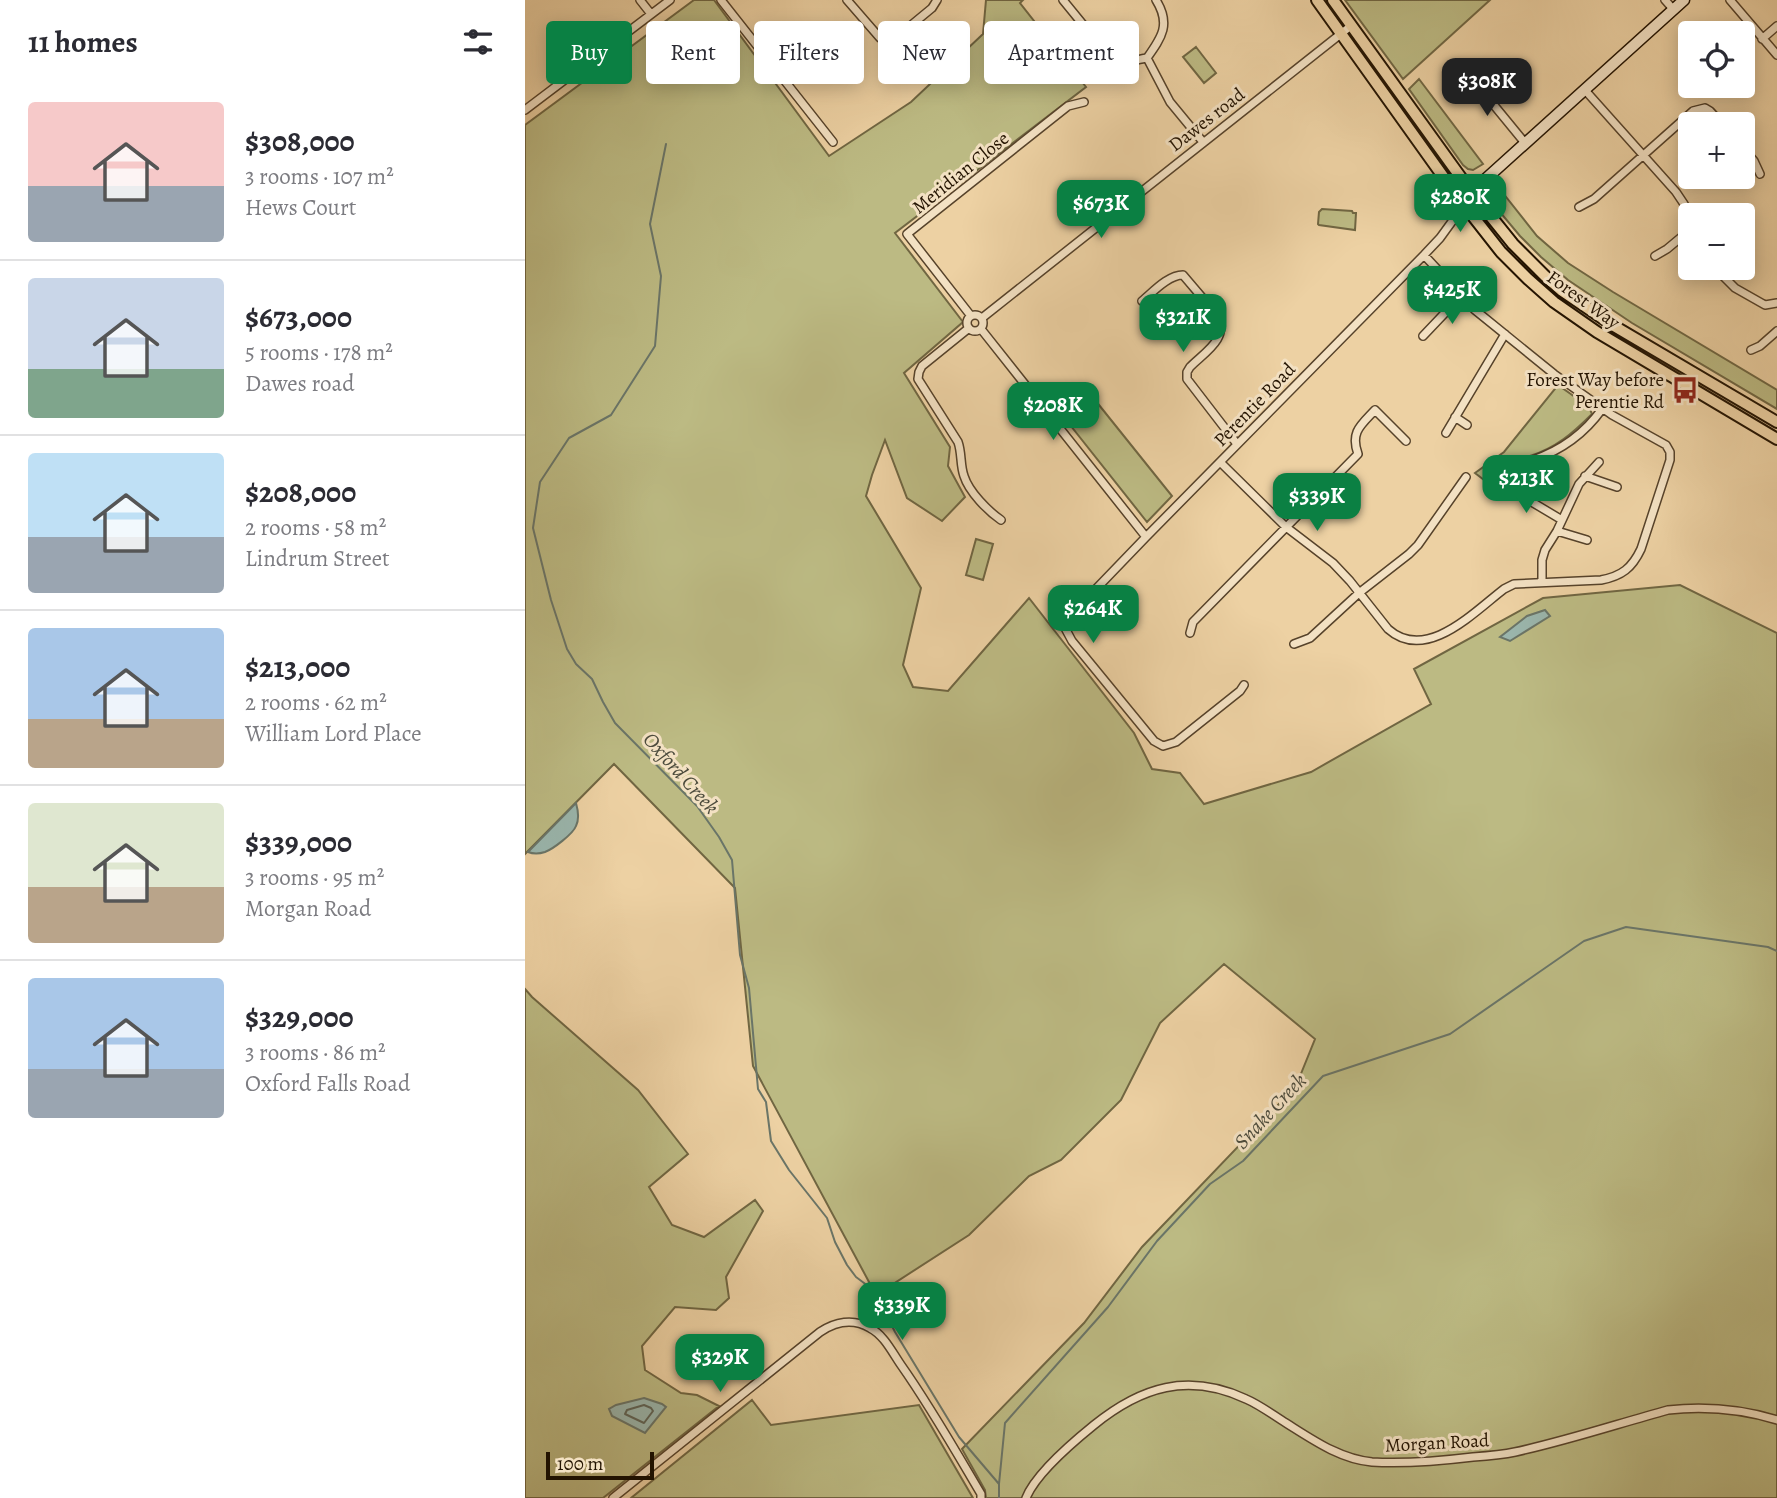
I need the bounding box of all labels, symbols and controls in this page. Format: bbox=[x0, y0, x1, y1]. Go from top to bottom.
chip: Buy bbox=[546, 21, 632, 84]
chip: Rent bbox=[646, 21, 740, 84]
chip: Filters bbox=[754, 21, 864, 84]
chip: New bbox=[878, 21, 970, 84]
chip: Apartment bbox=[984, 21, 1139, 84]
map controls bbox=[1678, 21, 1755, 280]
button: locate bbox=[1678, 21, 1755, 98]
text: 11 homes bbox=[28, 22, 138, 62]
icon: filters bbox=[459, 23, 497, 61]
pin: $308K bbox=[1438, 58, 1536, 118]
text: $308K bbox=[1458, 65, 1516, 96]
street label: Dawes road bbox=[1163, 81, 1251, 158]
button: + bbox=[1678, 112, 1755, 189]
text: $308,000 bbox=[245, 121, 355, 161]
street label: Meridian Close bbox=[907, 126, 1015, 220]
icon: home bbox=[84, 130, 168, 214]
text: 3 rooms · 107 m² bbox=[245, 161, 394, 192]
pin: $280K bbox=[1411, 174, 1509, 234]
pin: $673K bbox=[1052, 180, 1150, 240]
text: $280K bbox=[1430, 181, 1490, 212]
text: $673K bbox=[1073, 187, 1129, 218]
text: Hews Court bbox=[245, 192, 356, 223]
button: − bbox=[1678, 203, 1755, 280]
street label: Forest Way bbox=[1541, 264, 1626, 336]
pin: $425K bbox=[1403, 266, 1501, 326]
text: $425K bbox=[1423, 273, 1481, 304]
pin: $321K bbox=[1134, 294, 1232, 354]
text: $673,000 bbox=[245, 297, 352, 337]
text: $321K bbox=[1155, 301, 1211, 332]
icon: home bbox=[84, 306, 168, 390]
text: 5 rooms · 178 m² bbox=[245, 337, 393, 368]
street label: Perentie Road bbox=[1208, 356, 1302, 452]
place label: Forest Way before Perentie Rd bbox=[1526, 367, 1665, 415]
text: Dawes road bbox=[245, 368, 355, 399]
bus stop icon: Forest Way before Perentie Rd bbox=[1670, 375, 1700, 405]
pin: $208K bbox=[1004, 382, 1102, 442]
text: $208K bbox=[1023, 389, 1083, 420]
pin: $213K bbox=[1477, 456, 1575, 515]
text: $213K bbox=[1498, 462, 1554, 493]
text: $208,000 bbox=[245, 472, 356, 512]
pin: $339K bbox=[1268, 474, 1366, 533]
text: $339K bbox=[1289, 480, 1345, 511]
icon: home bbox=[84, 481, 168, 565]
text: 2 rooms · 58 m² bbox=[245, 512, 386, 543]
text: Lindrum Street bbox=[245, 543, 390, 574]
pin: $264K bbox=[1044, 586, 1142, 645]
text: $264K bbox=[1064, 592, 1122, 623]
text: $213,000 bbox=[245, 647, 350, 687]
icon: home bbox=[84, 656, 168, 740]
text: 2 rooms · 62 m² bbox=[245, 687, 387, 718]
text: William Lord Place bbox=[245, 718, 421, 749]
water label: Oxford Creek bbox=[637, 726, 725, 820]
text: $339,000 bbox=[245, 822, 352, 862]
icon: home bbox=[84, 831, 168, 915]
text: 3 rooms · 95 m² bbox=[245, 862, 384, 893]
text: Morgan Road bbox=[245, 893, 371, 924]
text: $329,000 bbox=[245, 997, 354, 1037]
icon: home bbox=[84, 1006, 168, 1090]
text: 3 rooms · 86 m² bbox=[245, 1037, 386, 1068]
water label: Snake Creek bbox=[1228, 1067, 1312, 1155]
text: Oxford Falls Road bbox=[245, 1068, 410, 1099]
pin: $339K bbox=[853, 1282, 951, 1342]
text: $339K bbox=[874, 1289, 930, 1320]
pin: $329K bbox=[671, 1334, 769, 1394]
text: $329K bbox=[691, 1341, 749, 1372]
street label: Morgan Road bbox=[1384, 1427, 1491, 1459]
scale bar bbox=[546, 1449, 655, 1481]
text: 100 m bbox=[557, 1451, 603, 1477]

